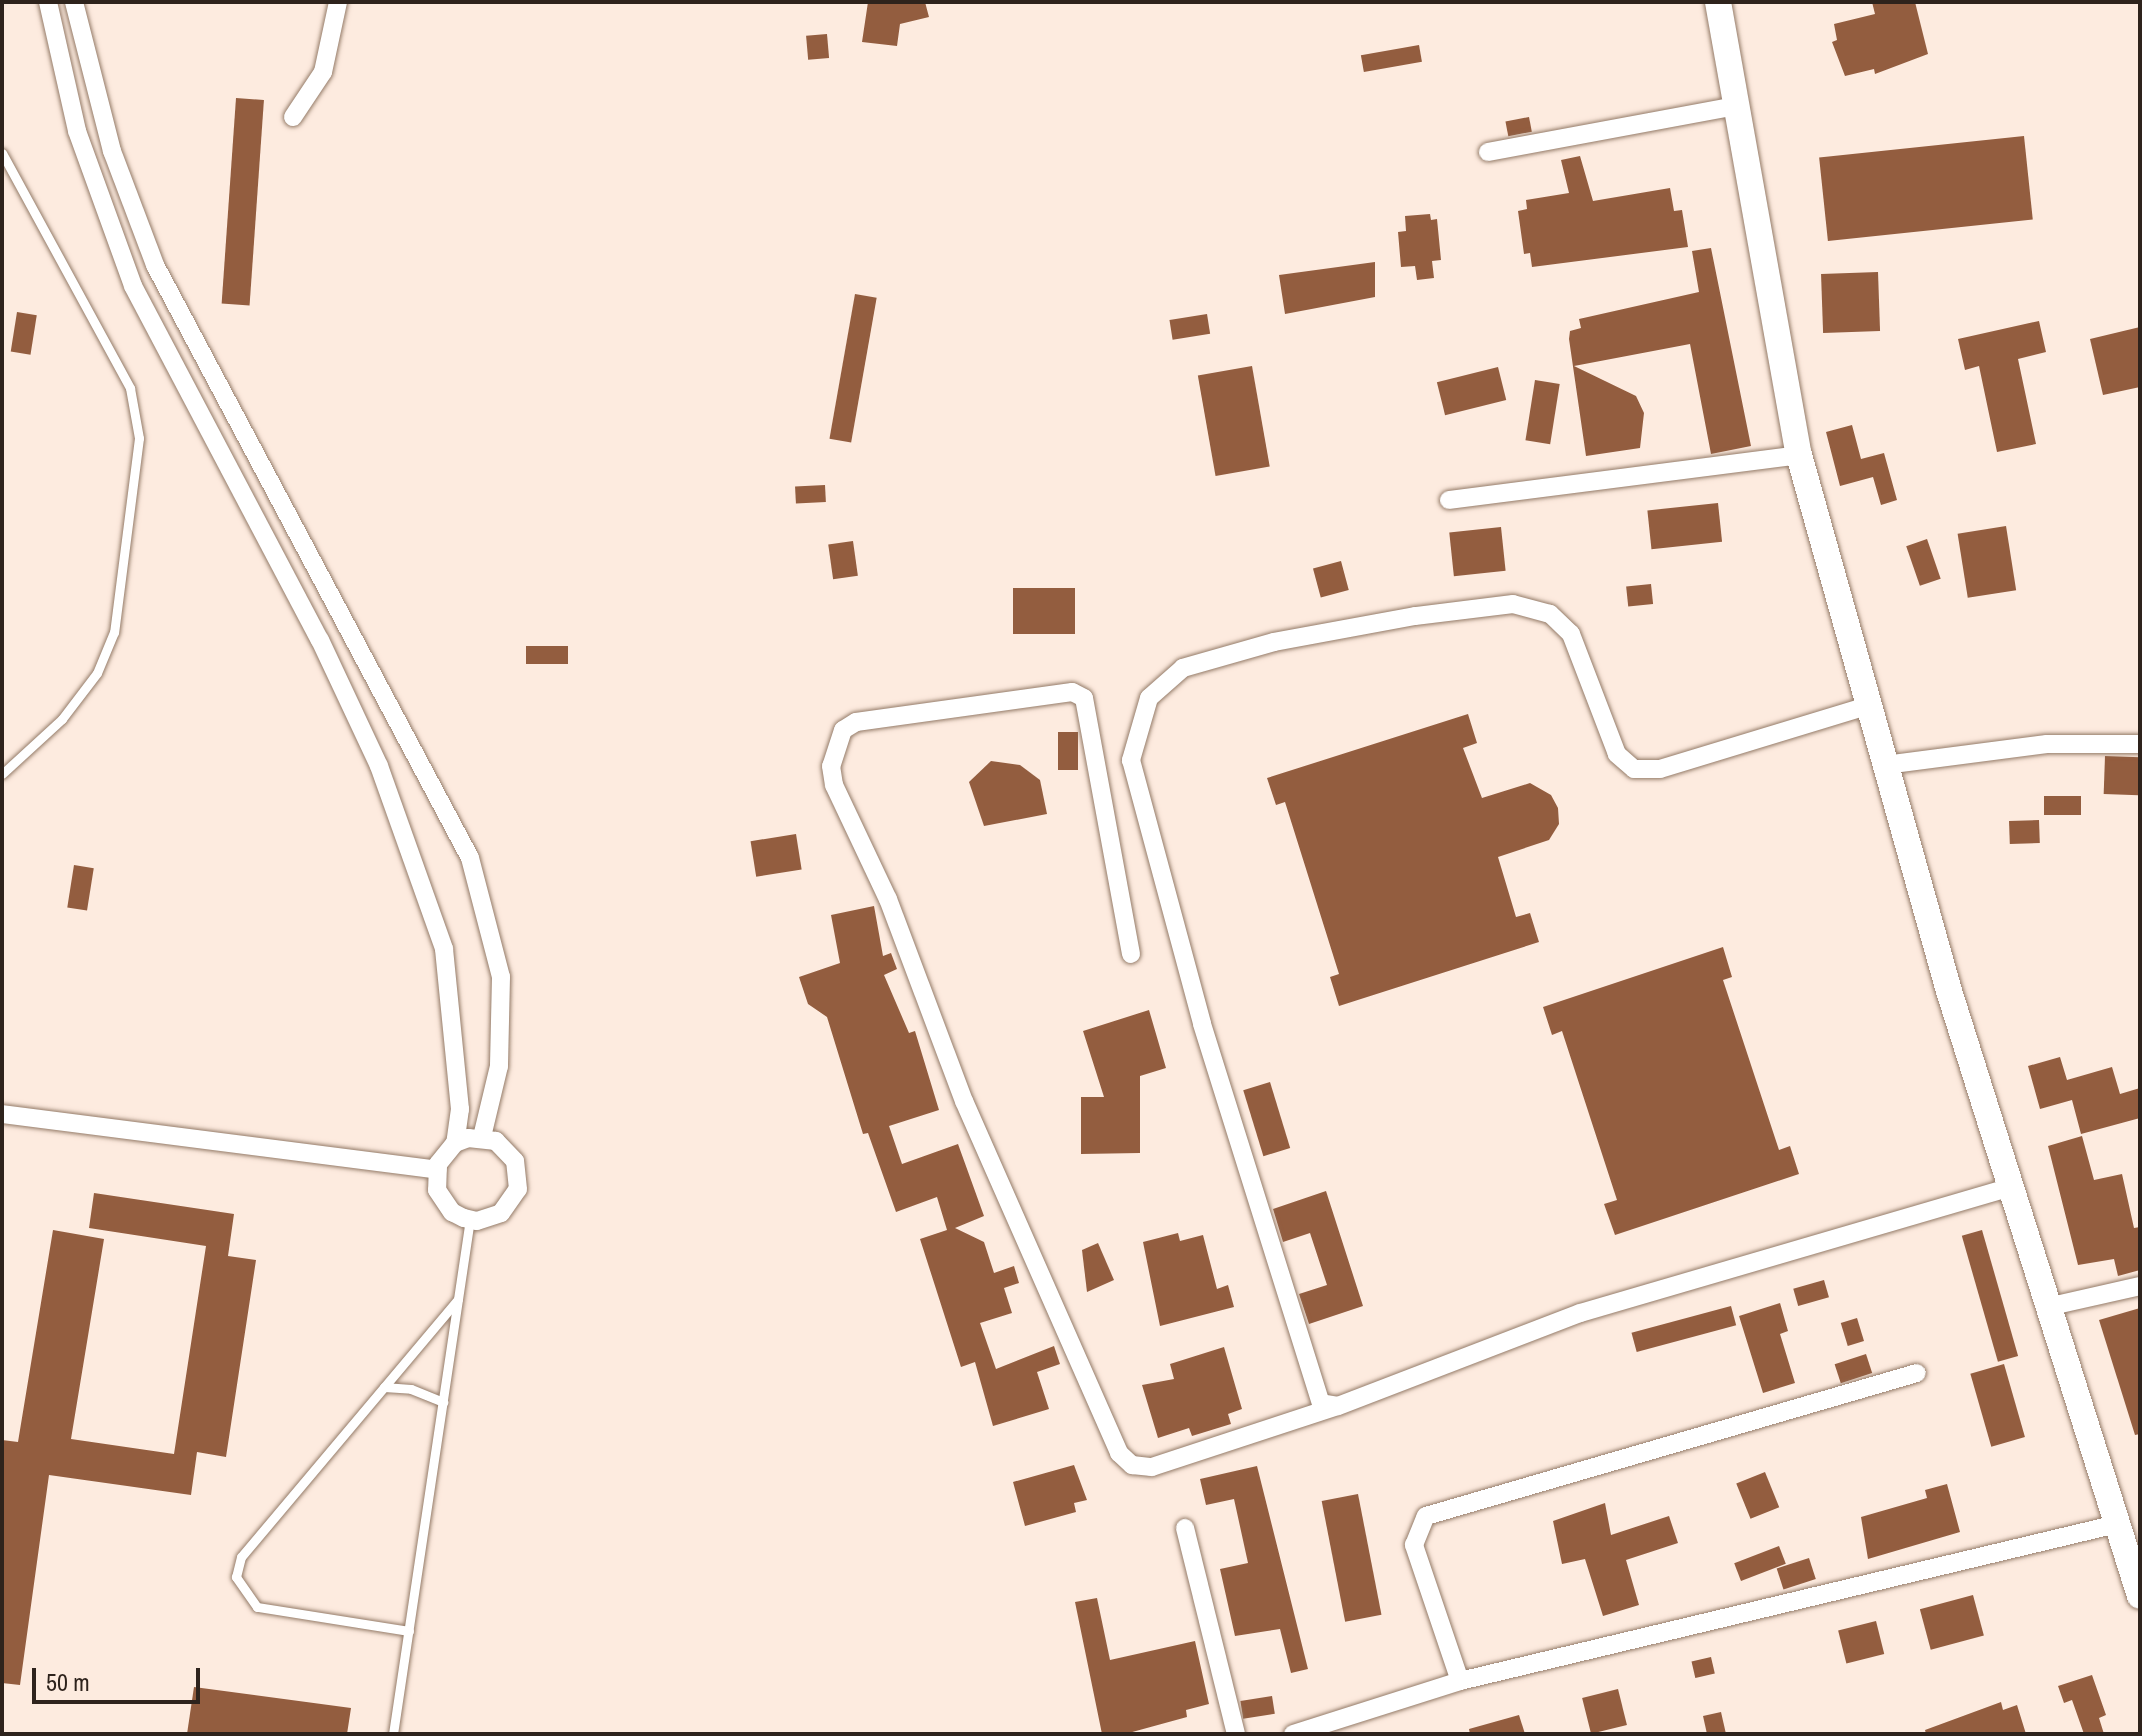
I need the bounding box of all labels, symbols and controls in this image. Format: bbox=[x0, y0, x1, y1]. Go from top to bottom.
scale bar bbox=[36, 1652, 204, 1702]
text: 50 m bbox=[46, 1666, 90, 1698]

